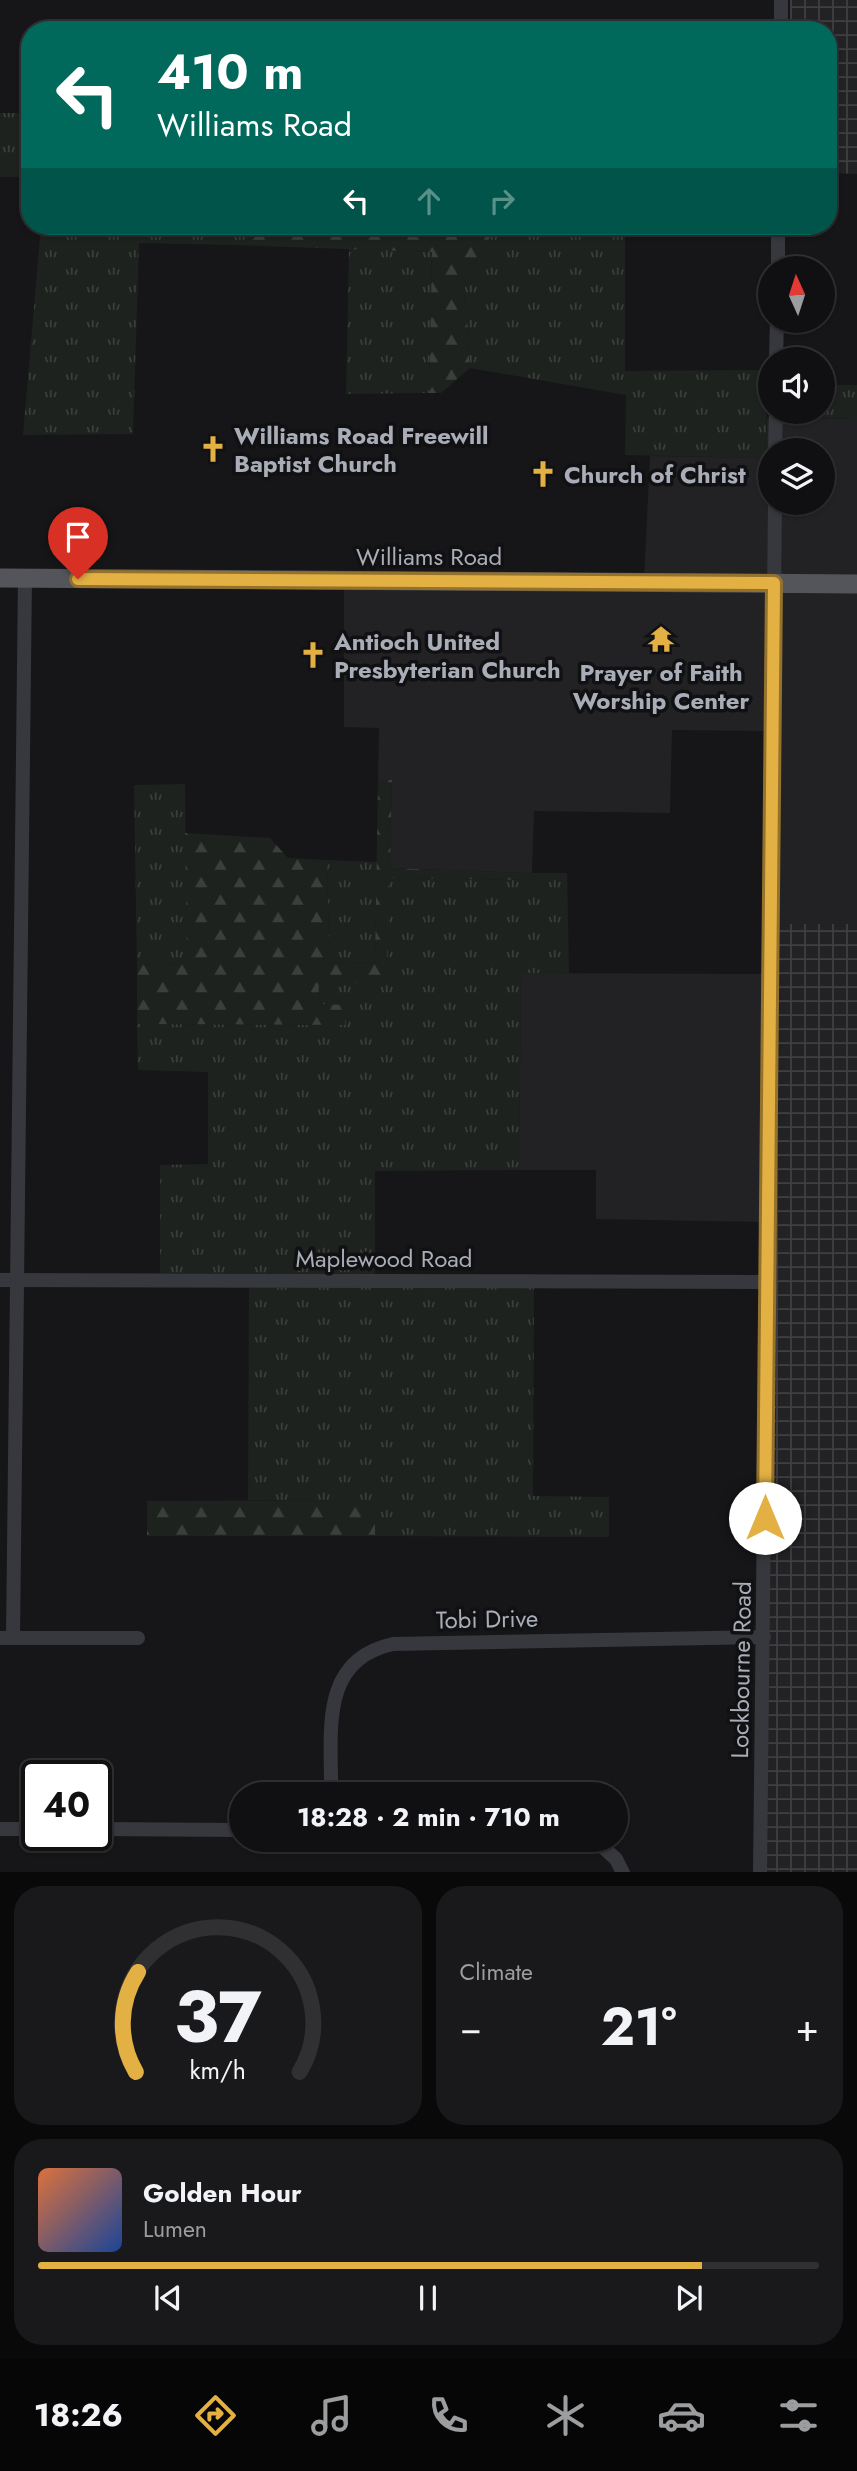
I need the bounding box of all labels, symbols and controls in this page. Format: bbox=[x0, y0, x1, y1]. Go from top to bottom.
text: 410 m bbox=[157, 37, 303, 107]
icon: left bbox=[42, 49, 133, 140]
text: Williams Road bbox=[157, 102, 352, 148]
icon: left bbox=[337, 182, 375, 220]
icon: ahead bbox=[410, 182, 448, 220]
icon: right bbox=[483, 182, 521, 220]
north arrow bbox=[758, 256, 835, 332]
map controls bbox=[758, 256, 835, 515]
button: sound bbox=[758, 347, 835, 424]
place label: Williams Road Freewill Baptist Church bbox=[234, 418, 488, 481]
church icon: Williams Road Freewill Baptist Church bbox=[198, 434, 228, 464]
button: layers bbox=[758, 438, 835, 515]
place label: Church of Christ bbox=[564, 457, 746, 492]
church icon: Church of Christ bbox=[528, 459, 558, 489]
pin bbox=[48, 507, 108, 579]
icon: arrive bbox=[59, 518, 97, 556]
street label: Williams Road bbox=[356, 539, 502, 574]
place label: Antioch United Presbyterian Church bbox=[333, 624, 561, 687]
temple icon: Prayer of Faith Worship Center bbox=[646, 624, 676, 654]
church icon: Antioch United Presbyterian Church bbox=[298, 640, 328, 670]
place label: Prayer of Faith Worship Center bbox=[573, 655, 749, 718]
street label: Maplewood Road bbox=[296, 1241, 473, 1276]
position arrow bbox=[728, 1481, 802, 1555]
street label: Lockbourne Road bbox=[722, 1581, 760, 1759]
street label: Tobi Drive bbox=[436, 1601, 538, 1637]
speed limit sign: 40 bbox=[21, 1760, 112, 1851]
text: 18:28 · 2 min · 710 m bbox=[297, 1798, 560, 1836]
text: Climate bbox=[460, 1955, 533, 1989]
text: 37 bbox=[174, 1964, 262, 2069]
text: 21° bbox=[601, 1989, 677, 2065]
text: − bbox=[460, 2000, 482, 2055]
text: + bbox=[796, 2000, 819, 2055]
text: km/h bbox=[189, 2051, 246, 2087]
text: Golden Hour bbox=[143, 2174, 302, 2212]
text: Lumen bbox=[143, 2212, 207, 2246]
icon: previous bbox=[149, 2279, 187, 2317]
icon: pause bbox=[409, 2279, 447, 2317]
icon: next bbox=[670, 2279, 708, 2317]
icon: directions bbox=[191, 2391, 240, 2440]
icon: music bbox=[307, 2391, 356, 2440]
icon: phone bbox=[424, 2391, 473, 2440]
icon: climate bbox=[541, 2391, 590, 2440]
icon: car bbox=[657, 2391, 706, 2440]
icon: filters bbox=[774, 2391, 823, 2440]
text: 18:26 bbox=[34, 2392, 123, 2438]

